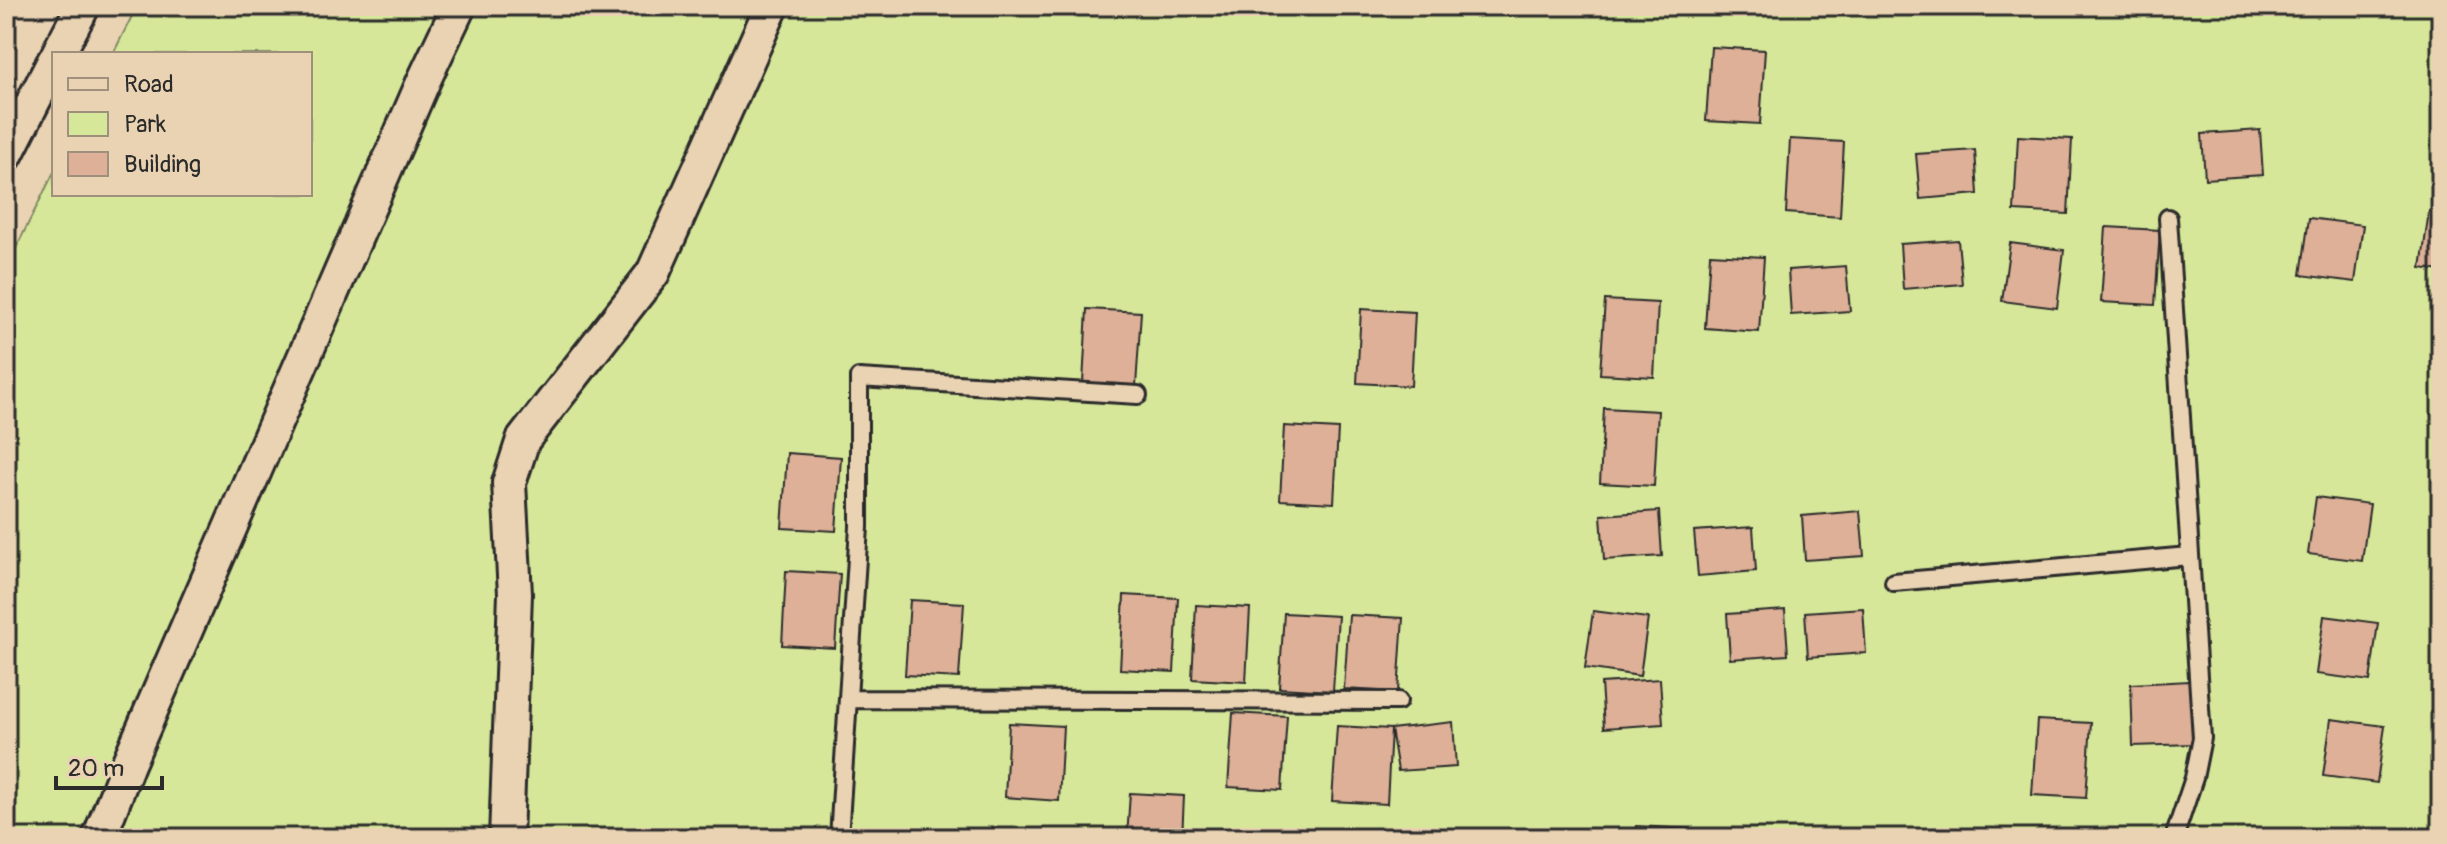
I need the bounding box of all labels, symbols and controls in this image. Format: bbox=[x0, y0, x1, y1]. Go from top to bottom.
legend bbox=[52, 52, 312, 196]
text: Road bbox=[124, 70, 174, 99]
text: Park bbox=[124, 110, 166, 139]
text: Building bbox=[124, 150, 201, 179]
scale bar bbox=[56, 740, 162, 790]
text: 20 m bbox=[68, 754, 124, 783]

